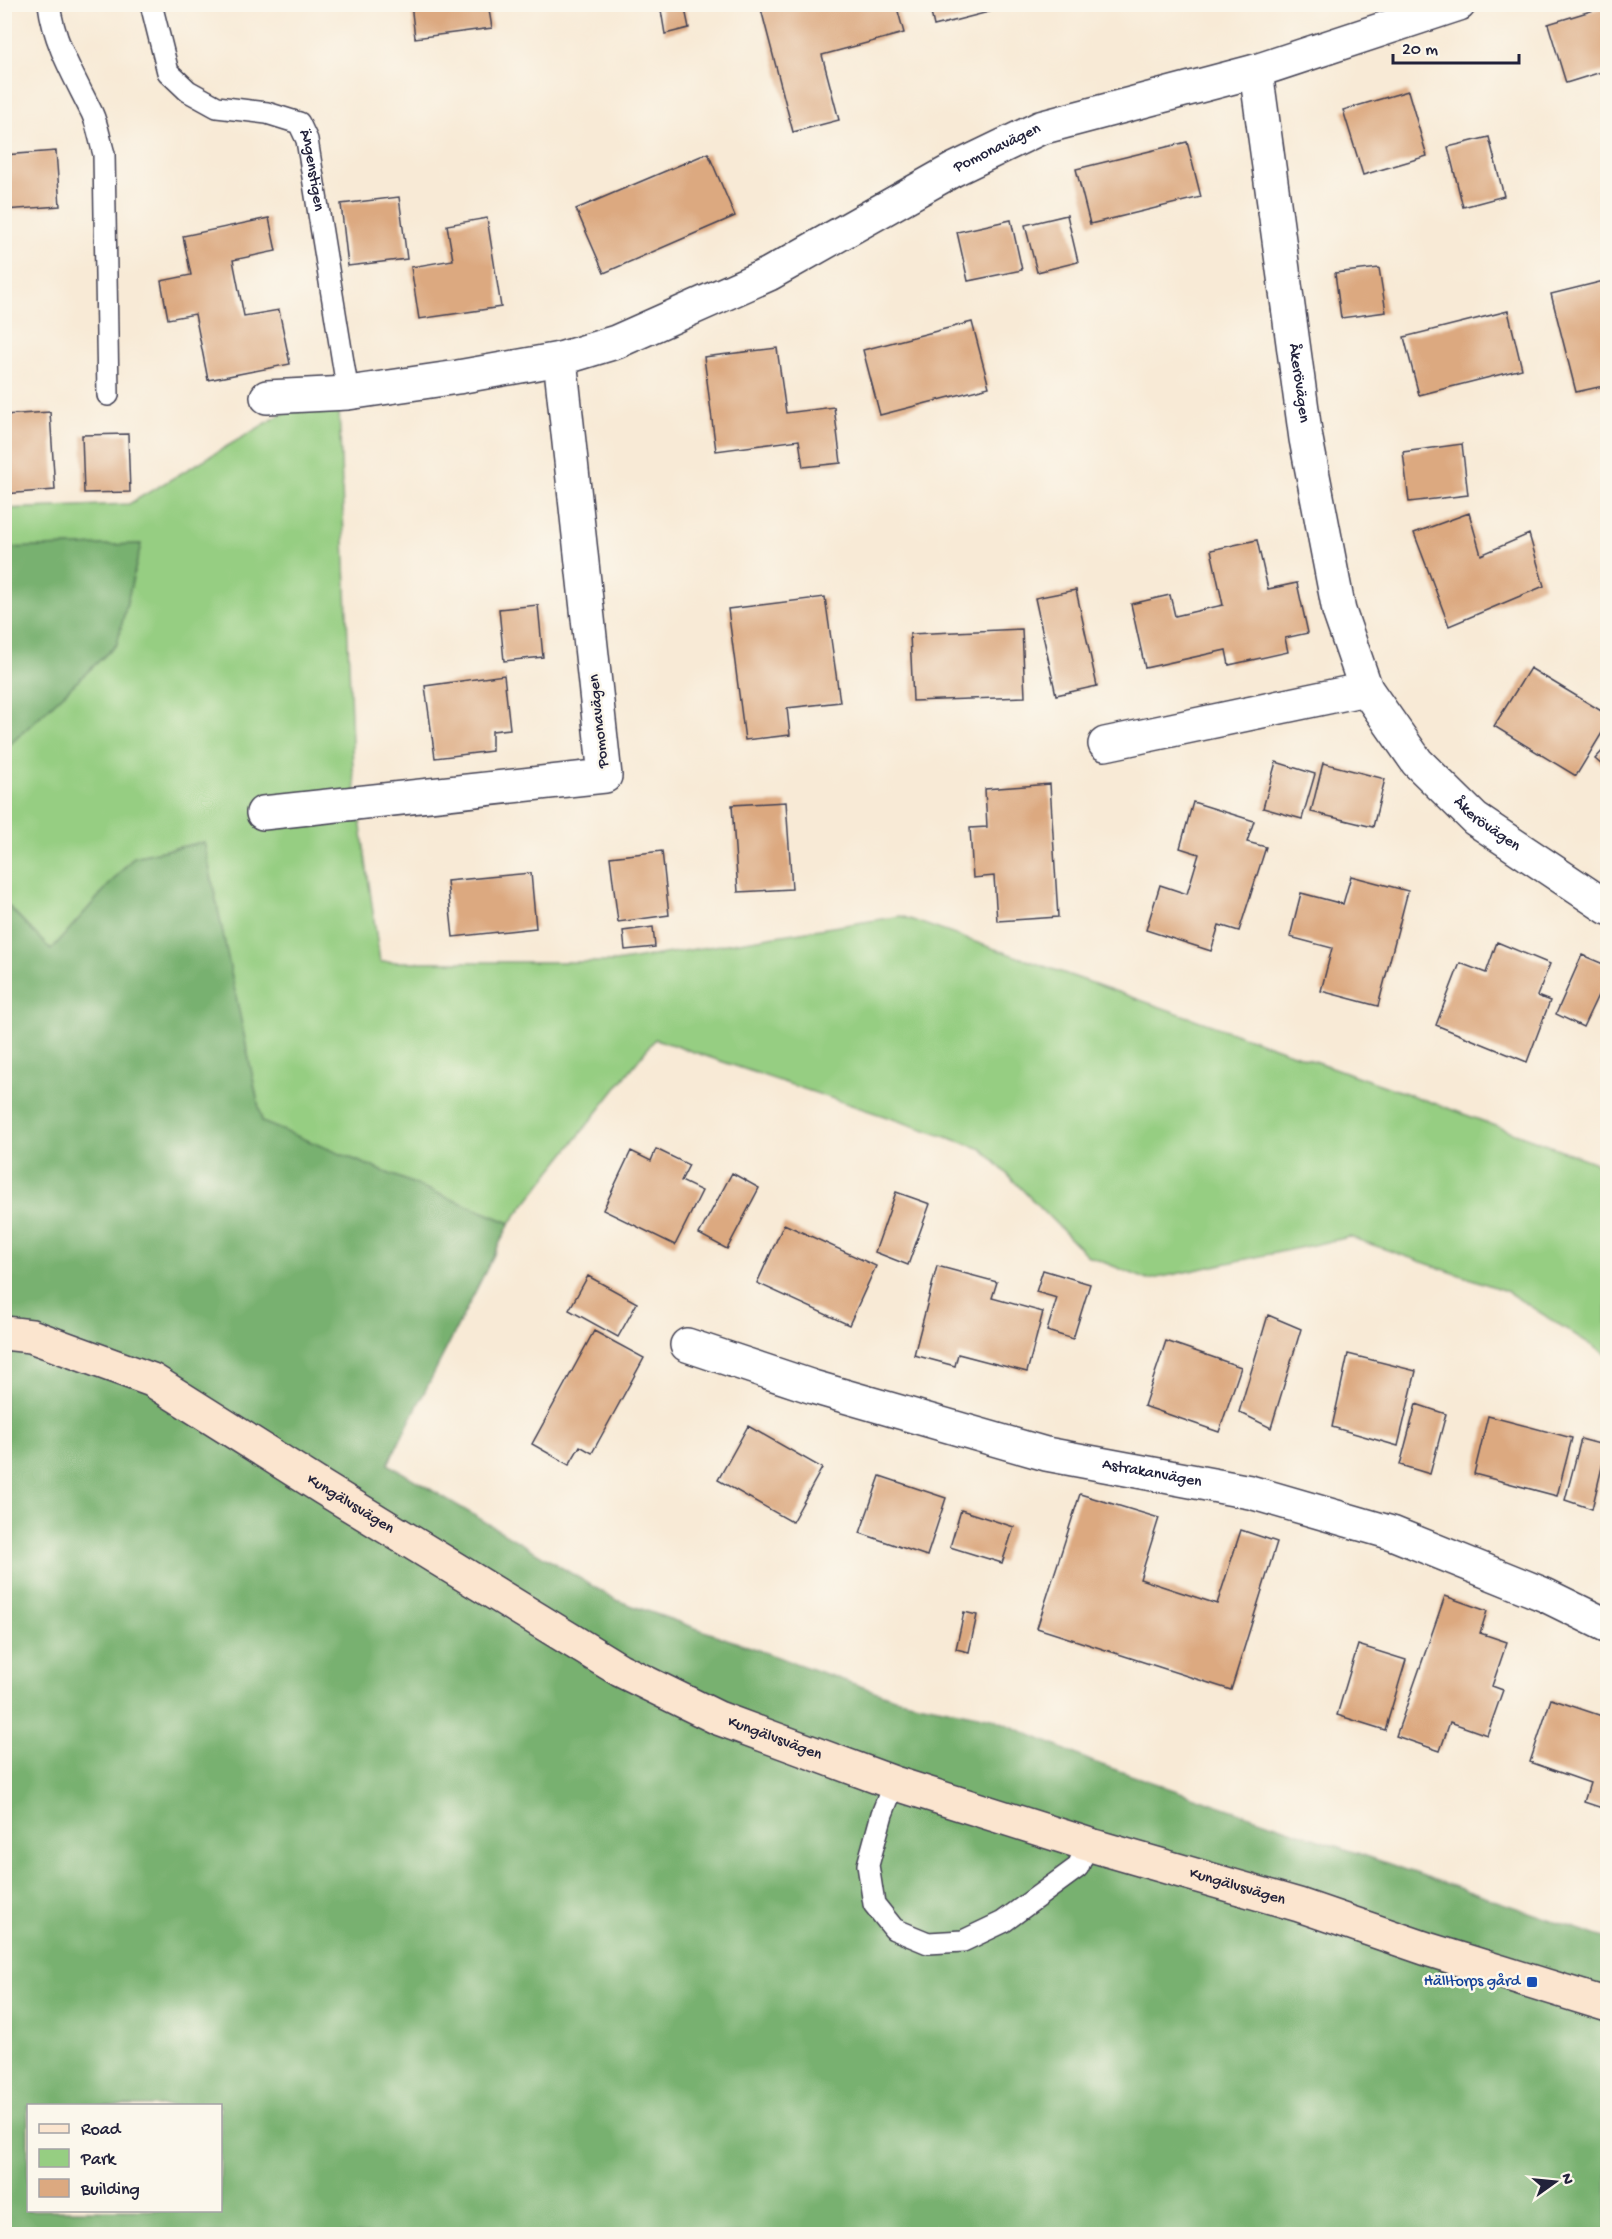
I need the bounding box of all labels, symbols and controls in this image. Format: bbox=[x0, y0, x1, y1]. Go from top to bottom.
scale bar bbox=[1393, 27, 1519, 65]
text: 20 m bbox=[1402, 40, 1438, 61]
street label: Pomonavägen bbox=[950, 119, 1044, 178]
street label: Ängenstigen bbox=[294, 126, 328, 213]
street label: Åkerövägen bbox=[1284, 342, 1313, 424]
street label: Pomonavägen bbox=[586, 673, 614, 770]
street label: Åkerövägen bbox=[1449, 792, 1524, 856]
street label: Astrakanvägen bbox=[1101, 1455, 1204, 1492]
street label: Kungälvsvägen bbox=[303, 1470, 398, 1539]
street label: Kungälvsvägen bbox=[725, 1713, 825, 1765]
street label: Kungälvsvägen bbox=[1187, 1864, 1288, 1910]
place label: Hälltorps gård bbox=[1424, 1973, 1522, 1992]
marker: Hälltorps gård bbox=[1525, 1975, 1539, 1989]
legend bbox=[27, 2104, 222, 2212]
text: Road bbox=[81, 2120, 122, 2141]
text: Park bbox=[80, 2150, 117, 2171]
north arrow bbox=[1525, 2152, 1585, 2212]
text: N bbox=[1556, 2172, 1577, 2187]
text: Building bbox=[80, 2180, 140, 2201]

